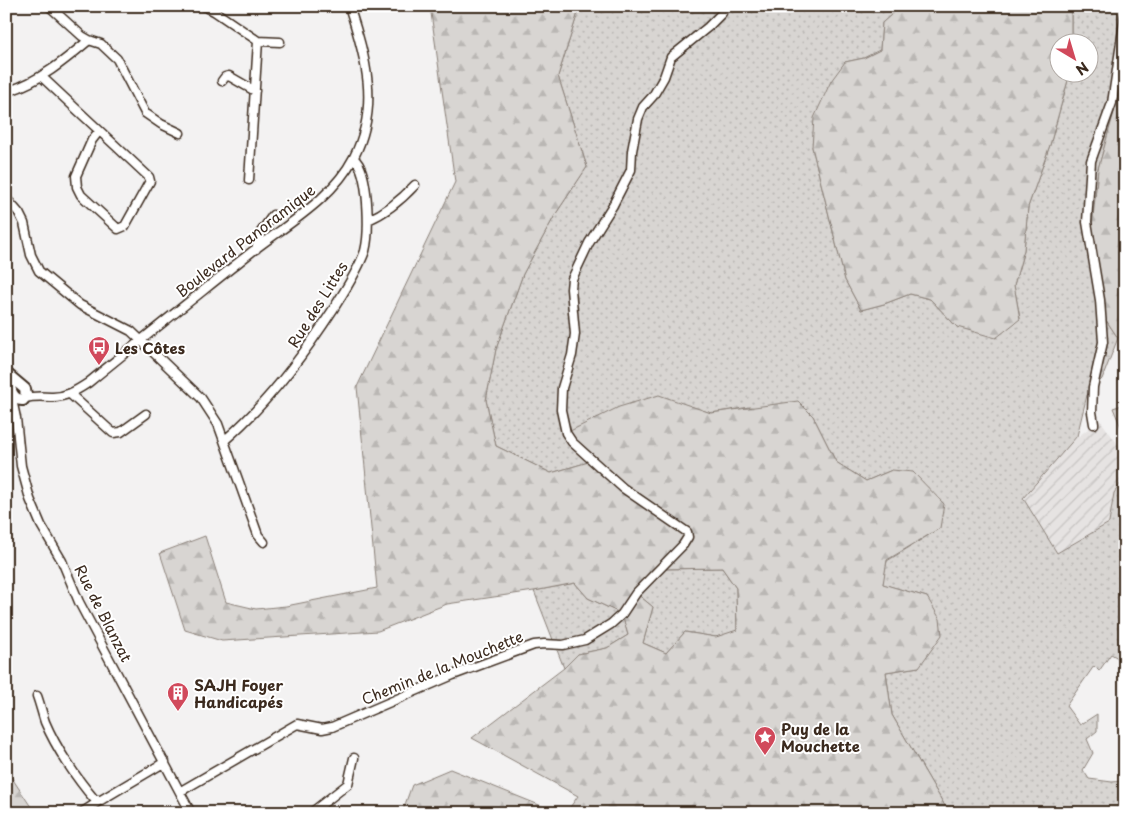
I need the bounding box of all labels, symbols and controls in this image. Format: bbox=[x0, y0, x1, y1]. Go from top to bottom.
north arrow bbox=[1048, 32, 1098, 82]
text: N bbox=[1071, 57, 1093, 80]
street label: Boulevard Panoramique bbox=[170, 178, 320, 302]
street label: Rue des Littes bbox=[281, 256, 353, 352]
bus stop icon: Les Côtes bbox=[87, 335, 111, 366]
place label: Les Côtes bbox=[115, 336, 185, 359]
street label: Rue de Blanzat bbox=[70, 560, 138, 666]
street label: Chemin de la Mouchette bbox=[358, 624, 526, 710]
place label: SAJH Foyer Handicapés bbox=[194, 673, 283, 713]
building icon: SAJH Foyer Handicapés bbox=[166, 681, 190, 712]
place label: Puy de la Mouchette bbox=[781, 717, 860, 757]
place icon: Puy de la Mouchette bbox=[753, 725, 777, 756]

